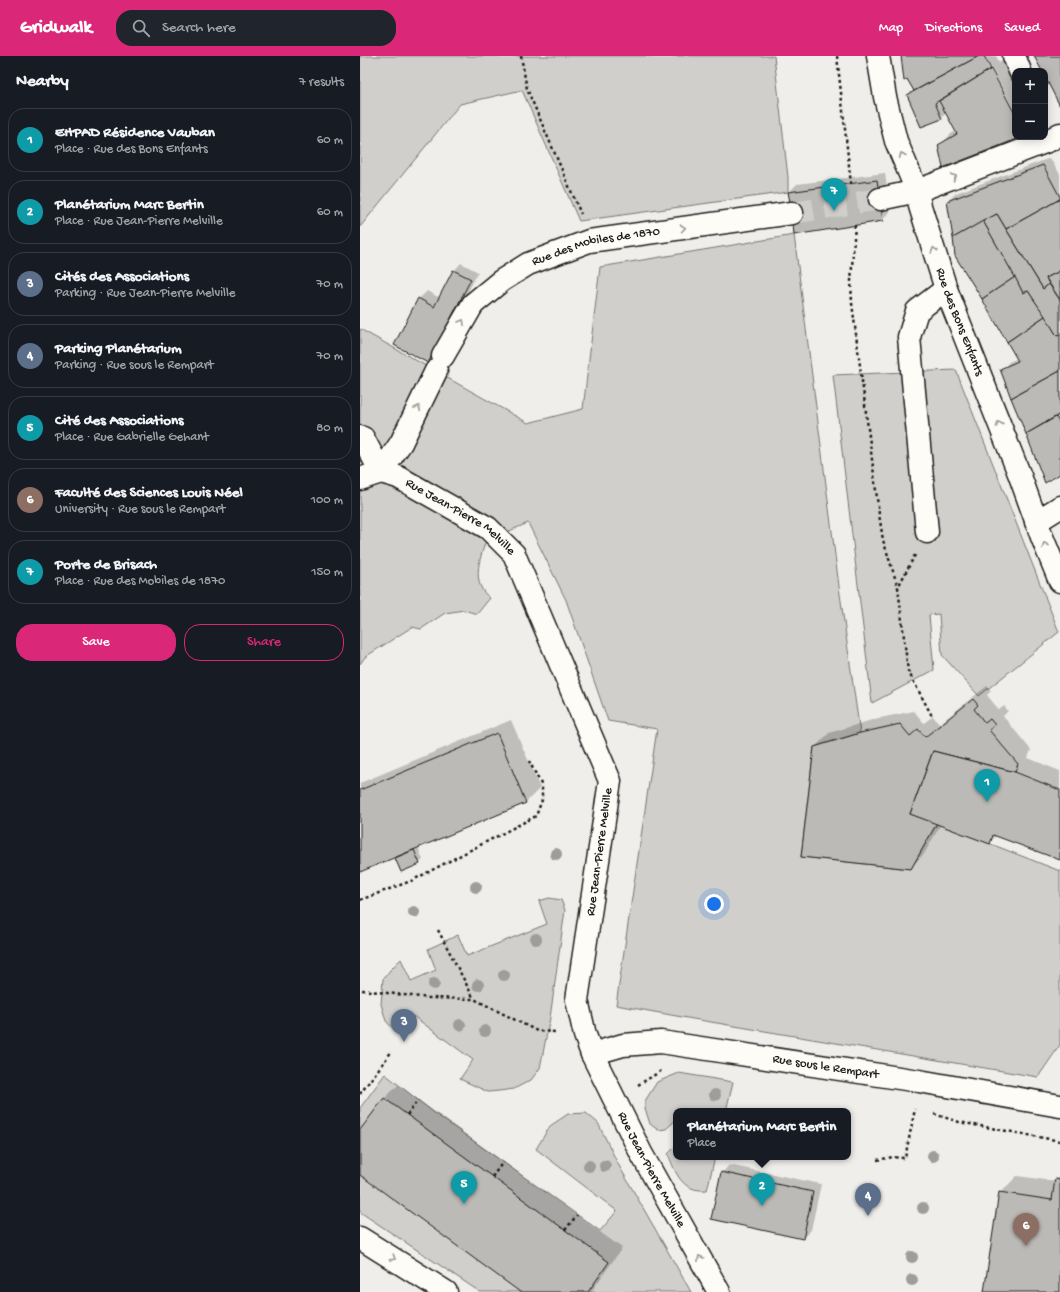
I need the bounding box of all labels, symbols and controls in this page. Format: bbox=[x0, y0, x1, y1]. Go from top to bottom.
search box bbox=[116, 10, 396, 46]
text: Gridwalk bbox=[20, 17, 92, 40]
icon: search bbox=[130, 17, 152, 39]
text: Search here bbox=[162, 19, 236, 37]
text: Map bbox=[879, 20, 903, 37]
text: Directions bbox=[925, 20, 982, 37]
text: Saved bbox=[1004, 20, 1040, 37]
map controls bbox=[1012, 68, 1048, 140]
button: + bbox=[1012, 68, 1048, 104]
text: Nearby bbox=[16, 72, 69, 92]
text: 7 results bbox=[299, 75, 344, 90]
button: − bbox=[1012, 104, 1048, 140]
text: EHPAD Résidence Vauban bbox=[55, 124, 215, 142]
text: 1 bbox=[27, 133, 33, 148]
text: 60 m bbox=[317, 133, 343, 148]
text: Place · Rue des Bons Enfants bbox=[55, 142, 208, 157]
one-way arrow bbox=[899, 152, 907, 160]
one-way arrow bbox=[950, 173, 957, 181]
pin: 7 bbox=[821, 178, 847, 211]
text: Planétarium Marc Bertin bbox=[55, 196, 204, 214]
text: 2 bbox=[27, 205, 33, 220]
text: 60 m bbox=[317, 205, 343, 220]
text: Place · Rue Jean-Pierre Melville bbox=[55, 214, 223, 229]
street label: Rue des Mobiles de 1870 bbox=[530, 224, 662, 269]
one-way arrow bbox=[680, 224, 686, 233]
one-way arrow bbox=[930, 246, 939, 253]
street label: Rue des Bons Enfants bbox=[932, 266, 988, 379]
text: Cités des Associations bbox=[55, 268, 189, 286]
text: 3 bbox=[27, 277, 33, 292]
text: 70 m bbox=[317, 277, 343, 292]
text: Parking · Rue Jean-Pierre Melville bbox=[55, 286, 235, 301]
one-way arrow bbox=[458, 319, 465, 326]
text: Parking Planétarium bbox=[55, 340, 182, 358]
text: 4 bbox=[27, 349, 33, 364]
text: 70 m bbox=[317, 349, 343, 364]
text: Parking · Rue sous le Rempart bbox=[55, 358, 214, 373]
one-way arrow bbox=[413, 405, 421, 413]
text: Cité des Associations bbox=[55, 412, 184, 430]
one-way arrow bbox=[996, 420, 1004, 427]
text: 5 bbox=[27, 421, 33, 436]
text: 80 m bbox=[316, 421, 343, 436]
text: Place · Rue Gabrielle Gehant bbox=[55, 430, 209, 445]
street label: Rue Jean-Pierre Melville bbox=[403, 475, 519, 559]
text: Faculté des Sciences Louis Néel bbox=[55, 484, 243, 502]
text: 6 bbox=[27, 493, 33, 508]
text: 100 m bbox=[311, 493, 343, 508]
text: University · Rue sous le Rempart bbox=[55, 502, 225, 517]
one-way arrow bbox=[1042, 542, 1050, 550]
text: Porte de Brisach bbox=[55, 556, 157, 574]
text: 7 bbox=[27, 565, 33, 580]
text: 150 m bbox=[311, 565, 343, 580]
text: Place · Rue des Mobiles de 1870 bbox=[55, 574, 225, 589]
button: Save bbox=[16, 624, 176, 661]
button: Share bbox=[184, 624, 344, 661]
pin: 1 bbox=[974, 769, 1000, 802]
street label: Rue Jean-Pierre Melville bbox=[584, 787, 616, 917]
your location bbox=[704, 894, 724, 914]
pin: 3 bbox=[391, 1009, 417, 1042]
street label: Rue sous le Rempart bbox=[772, 1051, 882, 1083]
popup bbox=[673, 1108, 851, 1160]
street label: Rue Jean-Pierre Melville bbox=[614, 1109, 689, 1230]
text: Planétarium Marc Bertin bbox=[688, 1118, 836, 1136]
text: Place bbox=[688, 1136, 716, 1151]
pin: 5 bbox=[451, 1171, 477, 1204]
pin: 2 bbox=[749, 1173, 775, 1206]
pin: 4 bbox=[855, 1183, 881, 1216]
pin: 6 bbox=[1013, 1213, 1039, 1246]
one-way arrow bbox=[389, 1254, 396, 1261]
one-way arrow bbox=[697, 1255, 704, 1262]

